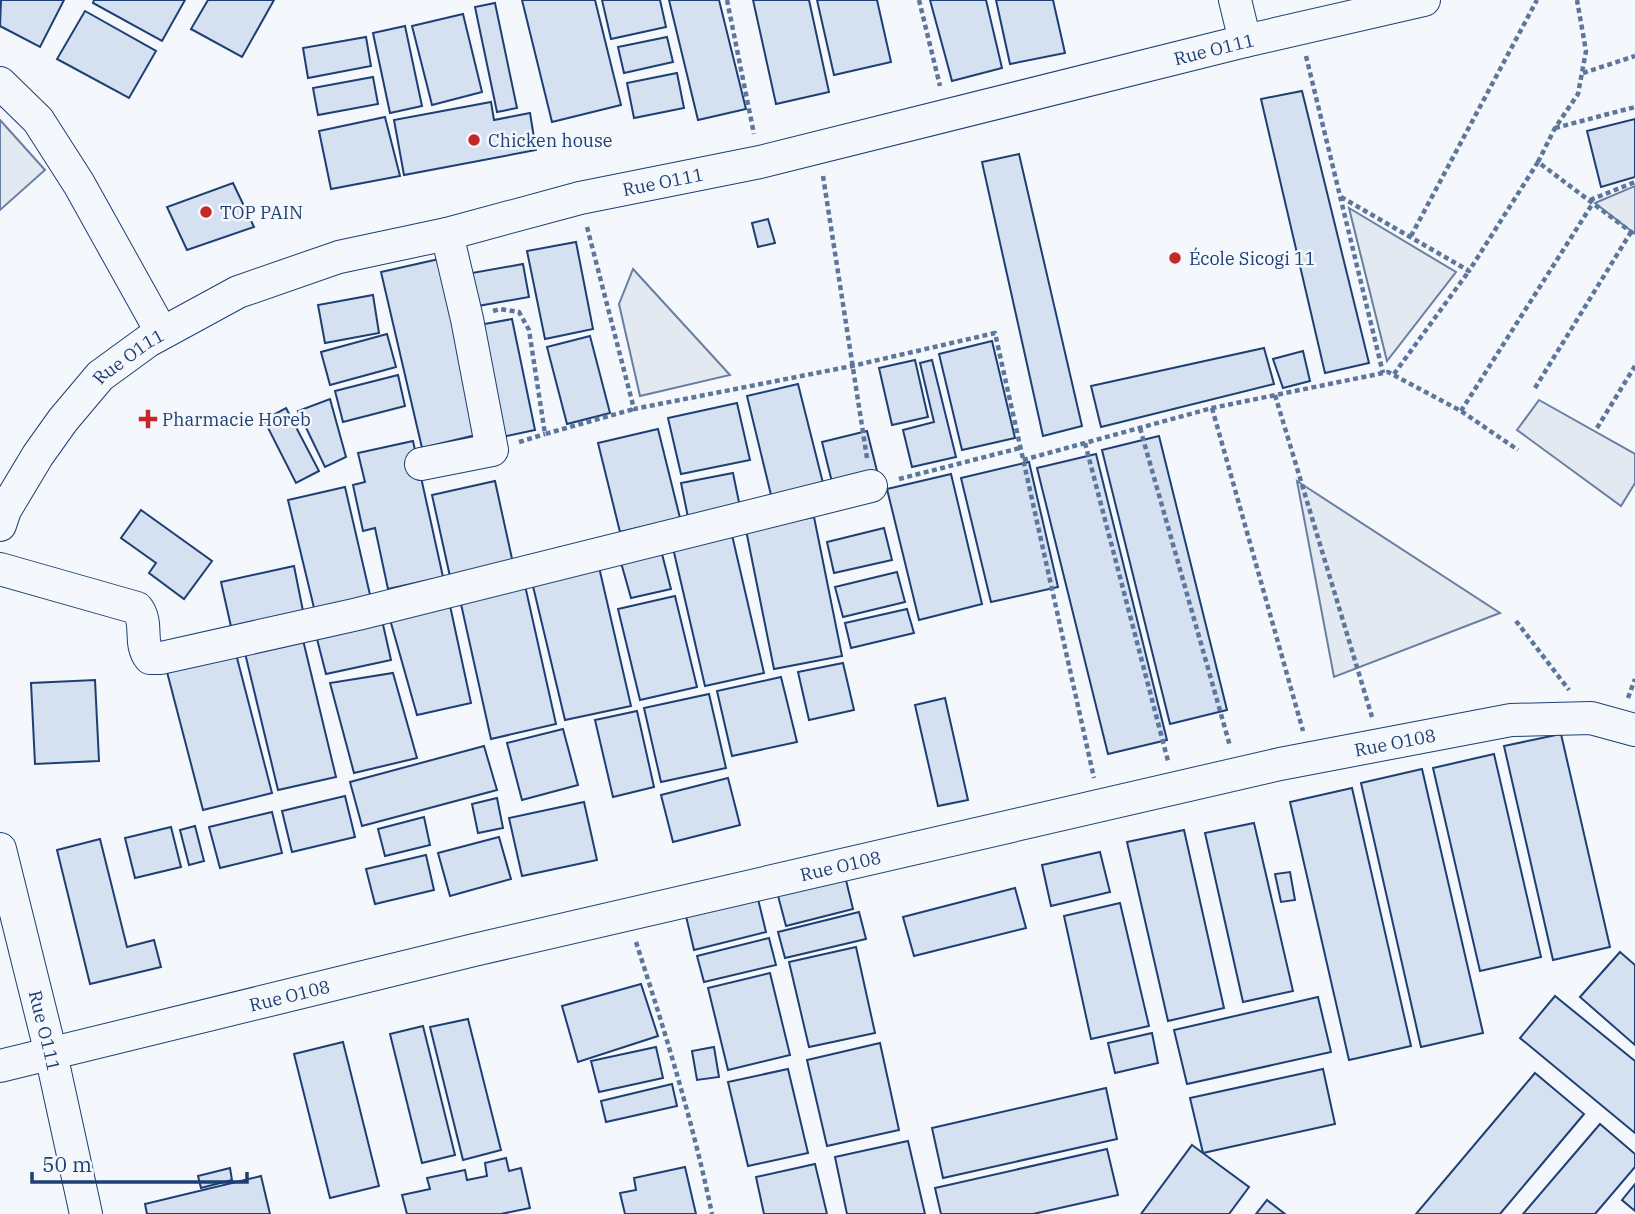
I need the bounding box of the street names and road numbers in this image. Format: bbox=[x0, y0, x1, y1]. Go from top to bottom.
street label: Rue O111 bbox=[1171, 28, 1257, 70]
street label: Rue O111 bbox=[620, 162, 706, 201]
street label: Rue O111 bbox=[87, 323, 168, 388]
street label: Rue O108 bbox=[1352, 723, 1437, 761]
street label: Rue O108 bbox=[798, 845, 883, 886]
street label: Rue O108 bbox=[247, 974, 332, 1016]
street label: Rue O111 bbox=[24, 988, 66, 1073]

